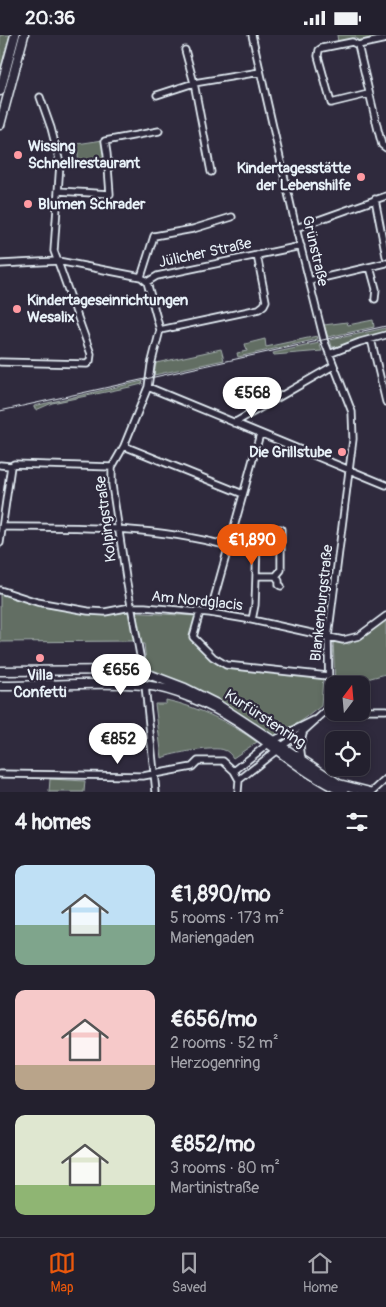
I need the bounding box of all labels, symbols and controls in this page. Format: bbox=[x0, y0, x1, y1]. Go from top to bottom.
text: 20:36 bbox=[25, 6, 75, 30]
place label: Wissing Schnellrestaurant bbox=[28, 137, 141, 173]
marker: Wissing Schnellrestaurant bbox=[12, 149, 24, 161]
place label: Kindertagesstätte der Lebenshilfe bbox=[237, 159, 352, 195]
marker: Kindertagesstätte der Lebenshilfe bbox=[355, 171, 367, 183]
place label: Blumen Schrader bbox=[38, 195, 146, 214]
marker: Blumen Schrader bbox=[22, 198, 34, 210]
street label: Grünstraße bbox=[298, 214, 332, 289]
street label: Jülicher Straße bbox=[157, 234, 254, 272]
place label: Kindertageseinrichtungen Wesalix bbox=[27, 291, 189, 327]
marker: Kindertageseinrichtungen Wesalix bbox=[11, 303, 23, 315]
pin: €568 bbox=[222, 377, 282, 419]
text: €568 bbox=[234, 383, 270, 403]
place label: Die Grillstube bbox=[249, 443, 333, 462]
marker: Die Grillstube bbox=[336, 446, 348, 458]
street label: Kolpingstraße bbox=[91, 474, 121, 563]
pin: €1,890 bbox=[211, 523, 293, 566]
text: €1,890 bbox=[228, 530, 276, 550]
street label: Blankenburgstraße bbox=[306, 543, 338, 662]
street label: Am Nordglacis bbox=[150, 587, 244, 615]
marker: Villa Confetti bbox=[34, 652, 46, 664]
pin: €656 bbox=[91, 653, 151, 696]
text: €656 bbox=[102, 660, 140, 680]
place label: Villa Confetti bbox=[14, 666, 67, 702]
north arrow bbox=[325, 676, 370, 721]
map controls bbox=[325, 676, 370, 776]
street label: Kurfürstenring bbox=[221, 686, 309, 752]
pin: €852 bbox=[88, 723, 148, 765]
text: €852 bbox=[100, 729, 136, 749]
button: locate bbox=[325, 731, 370, 776]
icon: filters bbox=[343, 808, 371, 836]
text: 4 homes bbox=[15, 809, 91, 836]
text: €1,890/mo bbox=[170, 881, 271, 908]
icon: home bbox=[55, 885, 115, 945]
text: 5 rooms · 173 m² bbox=[170, 908, 284, 928]
text: Mariengaden bbox=[170, 928, 254, 948]
text: €656/mo bbox=[170, 1006, 257, 1033]
icon: home bbox=[55, 1010, 115, 1070]
text: 2 rooms · 52 m² bbox=[170, 1033, 279, 1053]
text: Herzogenring bbox=[170, 1053, 260, 1073]
text: €852/mo bbox=[170, 1131, 255, 1158]
icon: home bbox=[55, 1135, 115, 1195]
text: 3 rooms · 80 m² bbox=[170, 1158, 280, 1178]
text: Martinistraße bbox=[170, 1178, 259, 1198]
tab: Map bbox=[48, 1249, 76, 1296]
tab: Saved bbox=[172, 1249, 207, 1296]
tab: Home bbox=[303, 1249, 338, 1296]

